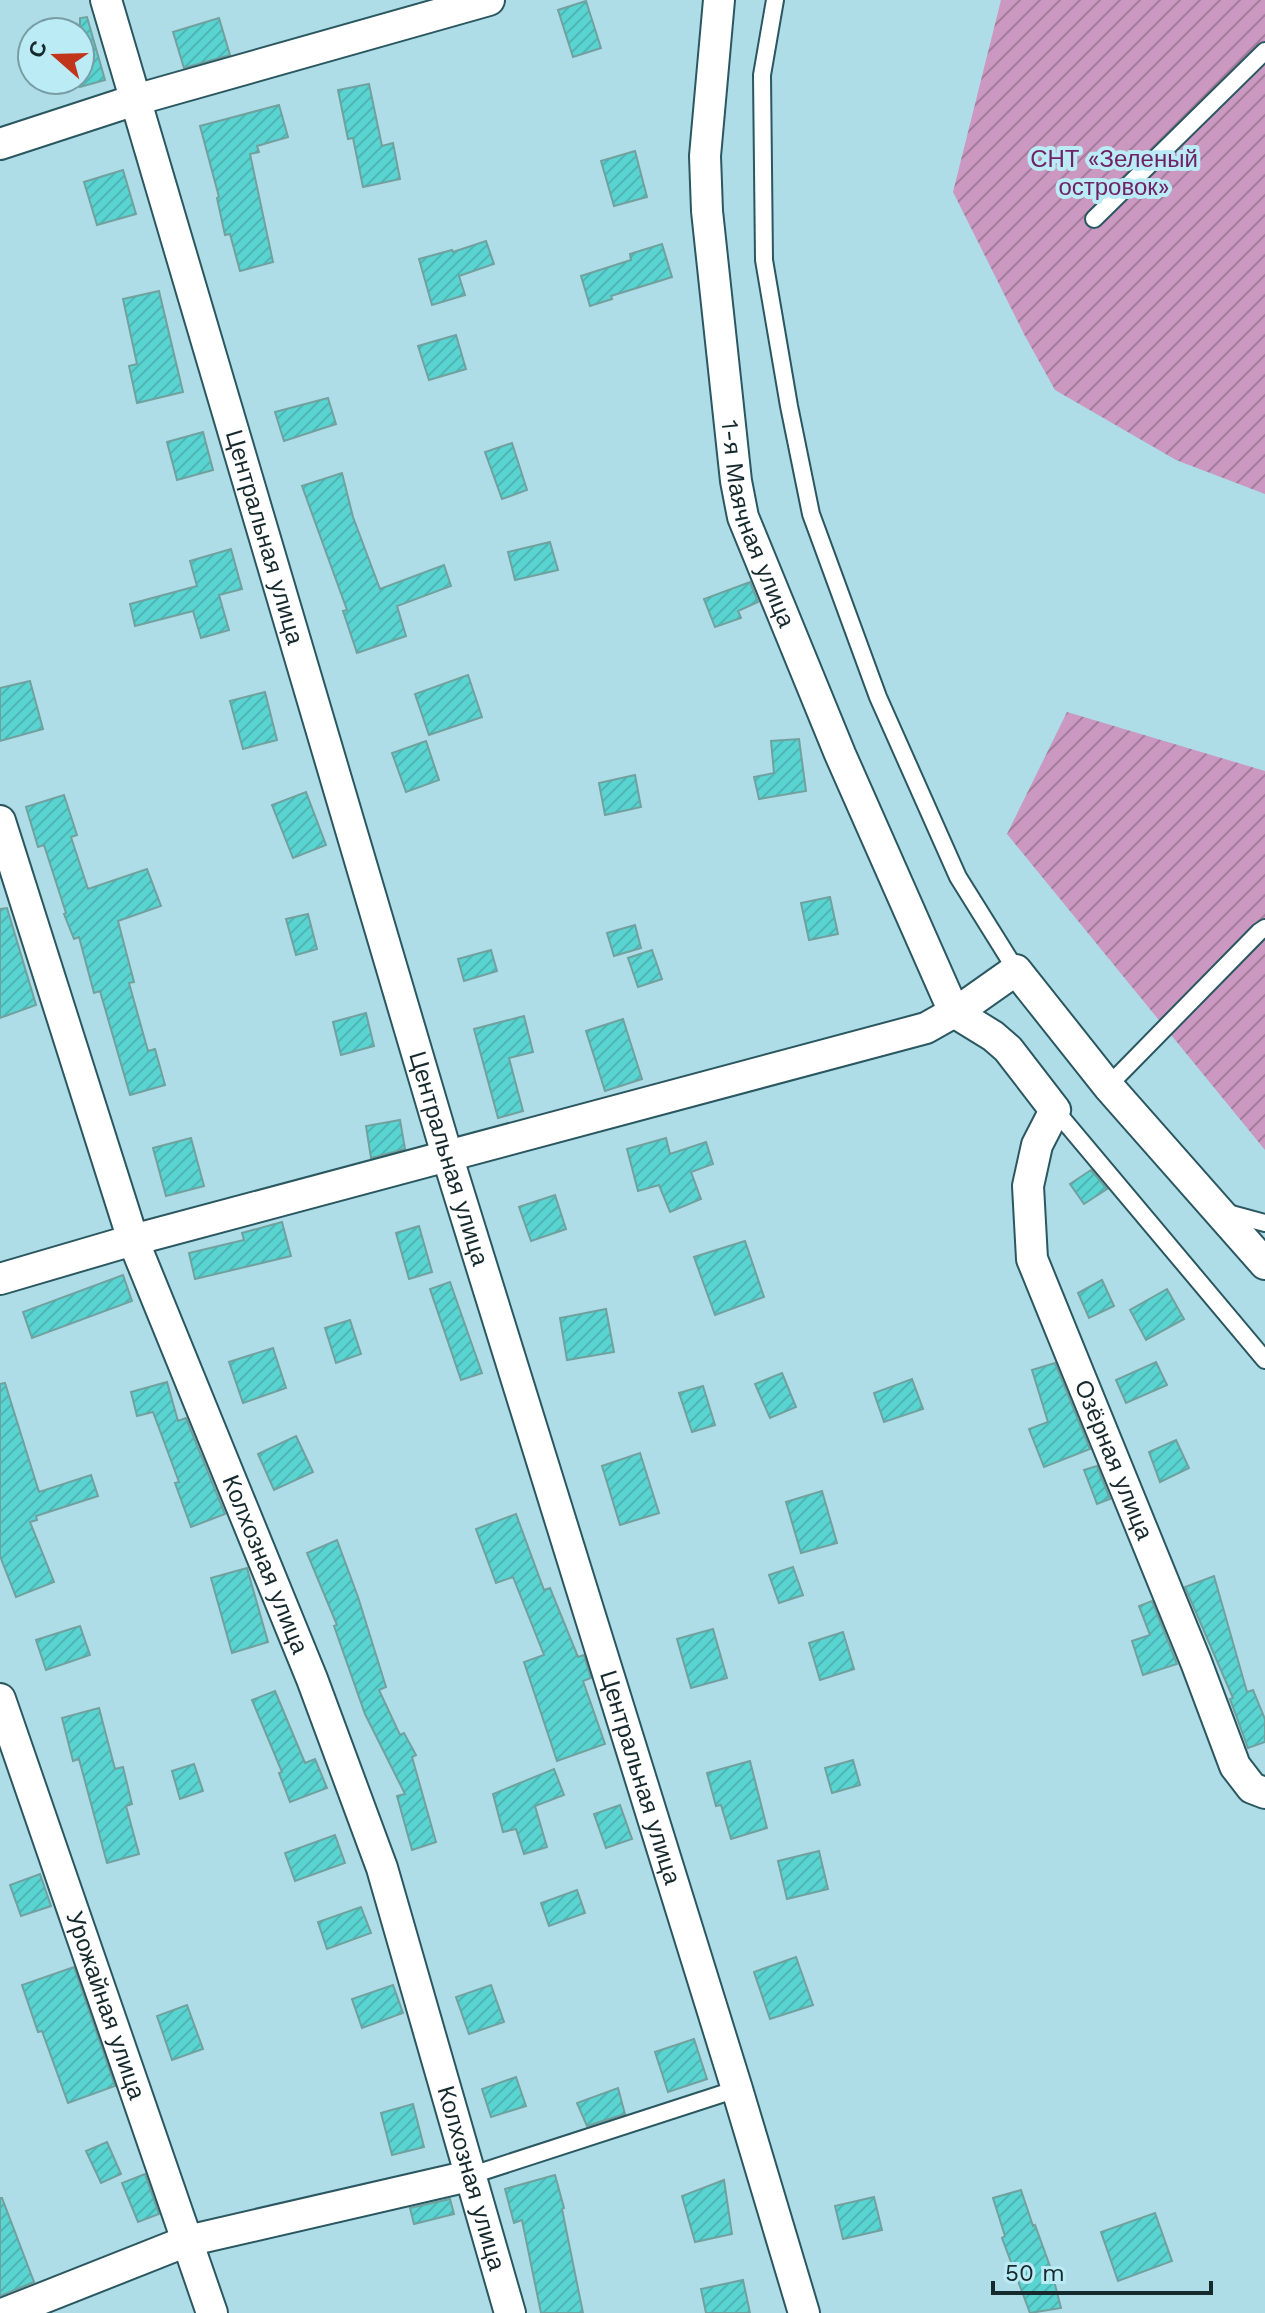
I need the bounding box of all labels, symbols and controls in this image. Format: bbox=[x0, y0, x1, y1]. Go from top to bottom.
north arrow bbox=[16, 16, 96, 96]
text: С bbox=[23, 37, 52, 61]
park label: СНТ «Зеленый островок» bbox=[1030, 145, 1198, 201]
street label: 1-я Маячная улица bbox=[716, 419, 801, 632]
street label: Центральная улица bbox=[220, 426, 310, 648]
street label: Центральная улица bbox=[403, 1048, 495, 1270]
street label: Озёрная улица bbox=[1069, 1376, 1159, 1545]
street label: Колхозная улица bbox=[216, 1471, 314, 1659]
street label: Центральная улица bbox=[594, 1667, 687, 1888]
street label: Урожайная улица bbox=[60, 1907, 151, 2104]
street label: Колхозная улица bbox=[431, 2083, 511, 2274]
scale bar bbox=[993, 2245, 1211, 2295]
text: 50 m bbox=[1005, 2259, 1065, 2287]

